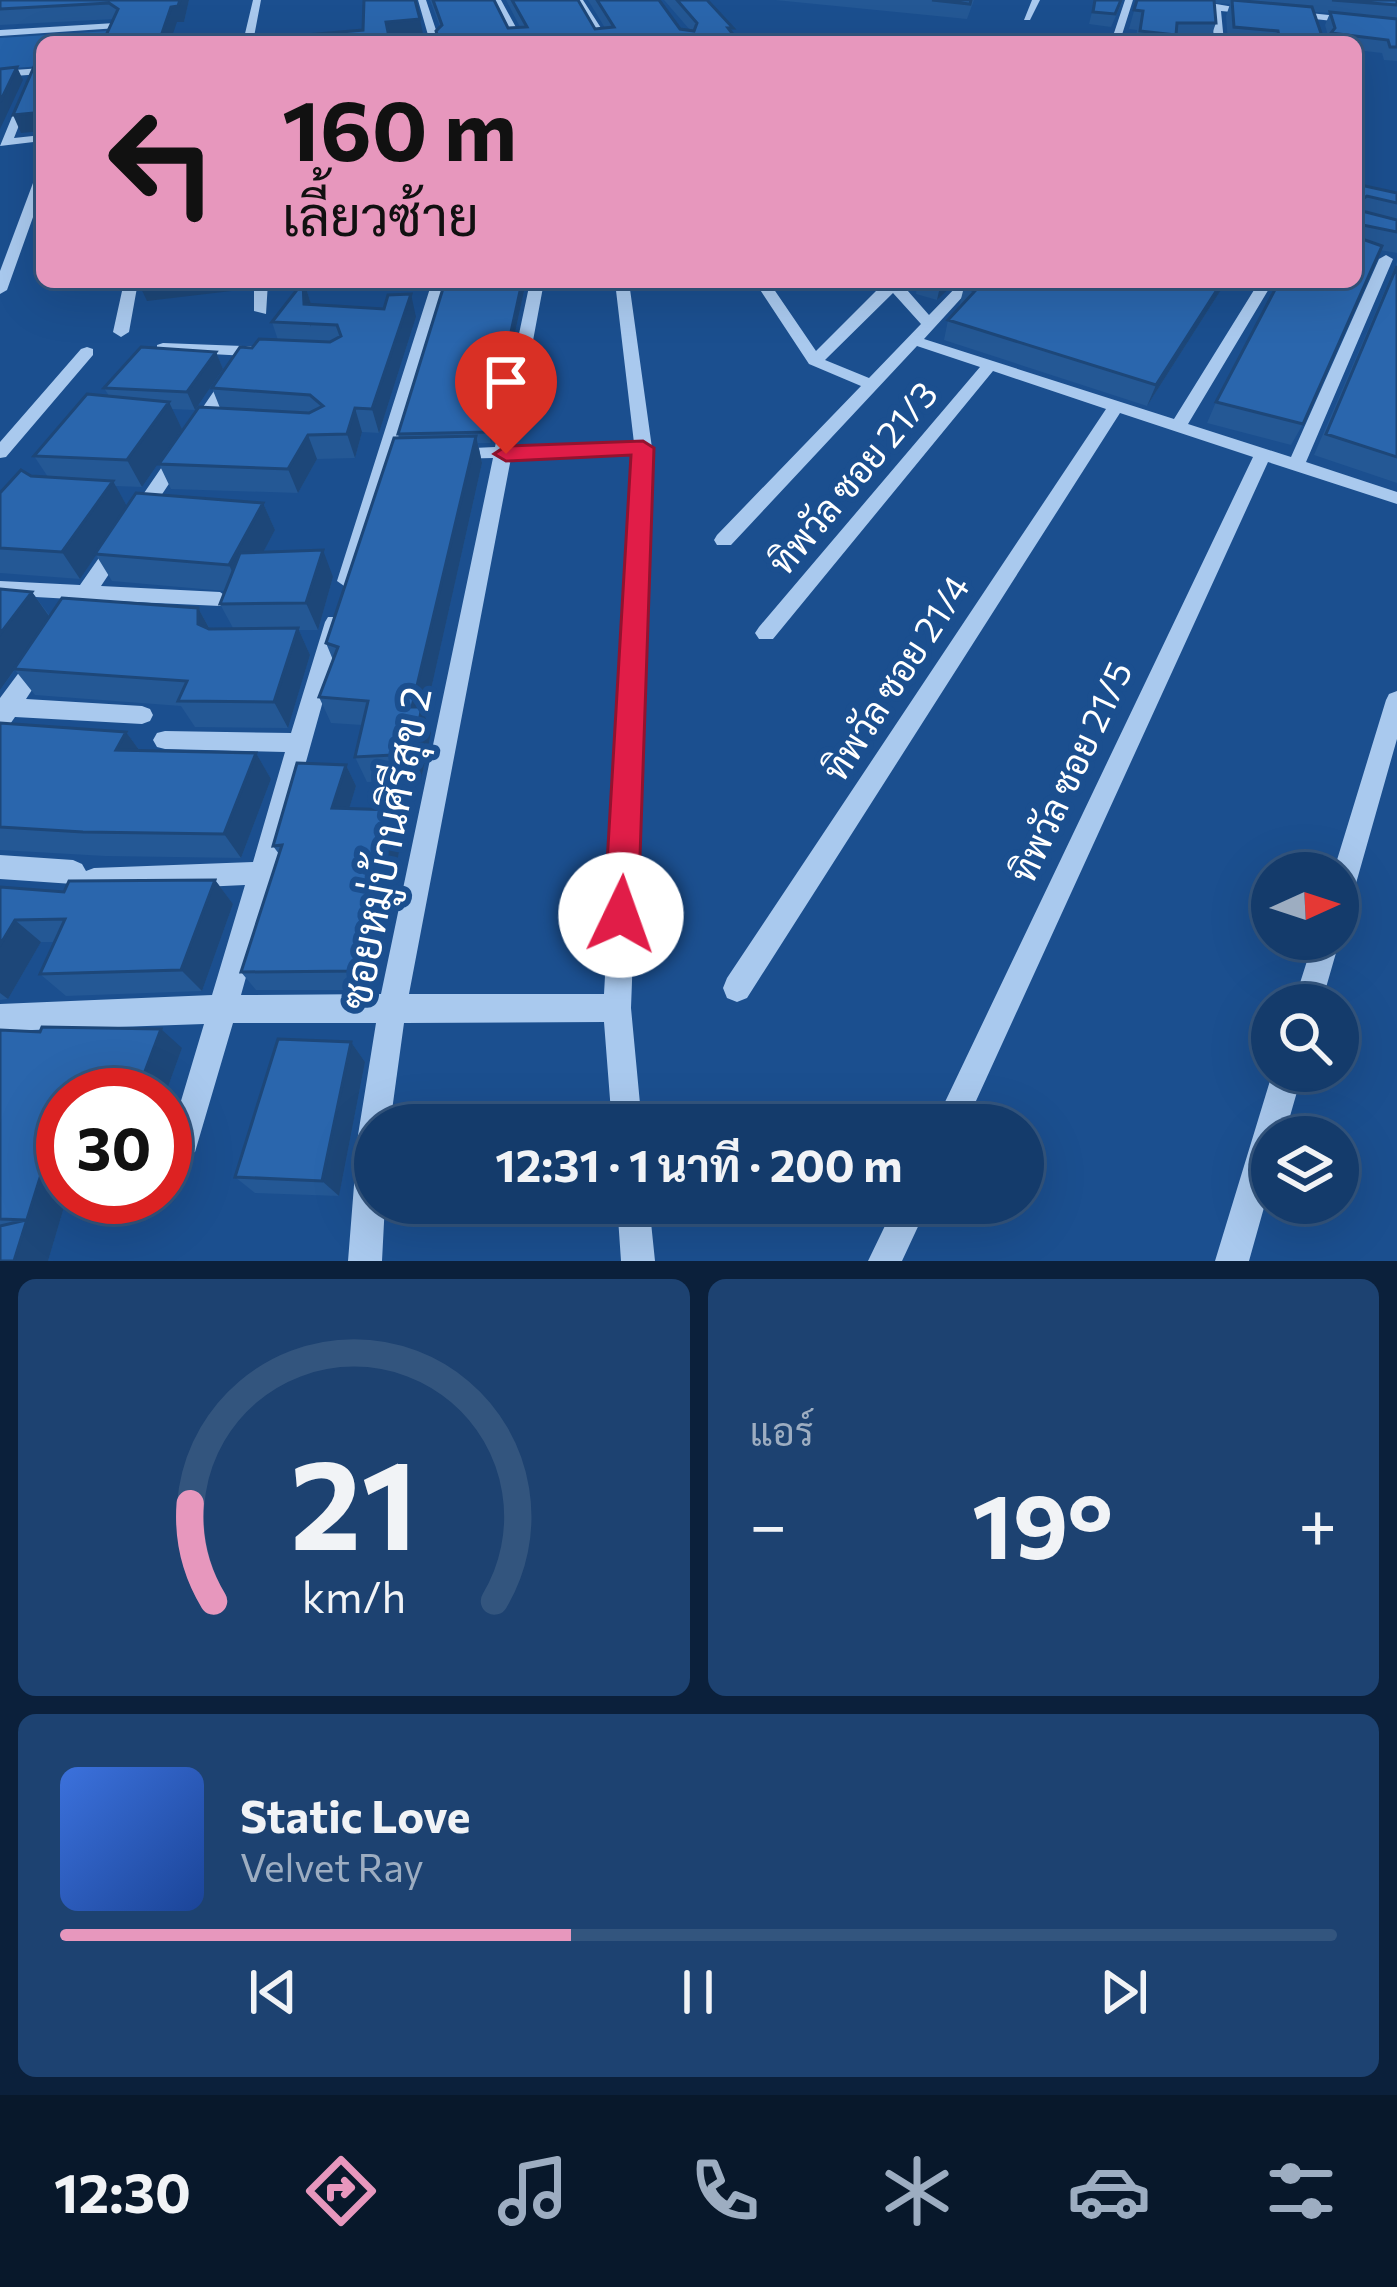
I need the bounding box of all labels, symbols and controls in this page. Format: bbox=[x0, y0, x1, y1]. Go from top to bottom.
text: 160 m bbox=[282, 76, 517, 178]
icon: left bbox=[84, 84, 240, 240]
text: เลี้ยวซ้าย bbox=[282, 181, 479, 247]
pin bbox=[455, 331, 557, 454]
icon: arrive bbox=[473, 349, 539, 415]
street label: ทิพวัล ซอย 21/3 bbox=[758, 371, 945, 582]
street label: ทิพวัล ซอย 21/4 bbox=[811, 566, 977, 788]
street label: ทิพวัล ซอย 21/5 bbox=[999, 654, 1140, 889]
street label: ซอยหมู่บ้านศิรีสุข 2 bbox=[327, 682, 447, 1014]
position arrow bbox=[558, 852, 684, 978]
north arrow bbox=[1251, 852, 1359, 960]
map controls bbox=[1251, 852, 1359, 1224]
button: search bbox=[1251, 984, 1359, 1092]
speed limit sign: 30 bbox=[36, 1068, 192, 1224]
button: layers bbox=[1251, 1116, 1359, 1224]
text: 12:31 · 1 นาที · 200 m bbox=[495, 1136, 903, 1191]
text: แอร์ bbox=[750, 1406, 814, 1454]
text: 21 bbox=[290, 1423, 417, 1576]
text: 19° bbox=[972, 1467, 1113, 1578]
text: − bbox=[750, 1482, 787, 1563]
text: + bbox=[1298, 1482, 1337, 1563]
text: km/h bbox=[302, 1568, 406, 1621]
text: Static Love bbox=[240, 1787, 470, 1842]
text: Velvet Ray bbox=[240, 1842, 424, 1890]
icon: previous bbox=[240, 1959, 306, 2025]
icon: pause bbox=[665, 1959, 731, 2025]
icon: next bbox=[1091, 1959, 1157, 2025]
icon: directions bbox=[299, 2149, 383, 2233]
icon: music bbox=[491, 2149, 575, 2233]
icon: phone bbox=[683, 2149, 767, 2233]
icon: climate bbox=[875, 2149, 959, 2233]
icon: car bbox=[1067, 2149, 1151, 2233]
icon: filters bbox=[1259, 2149, 1343, 2233]
text: 12:30 bbox=[54, 2158, 191, 2224]

